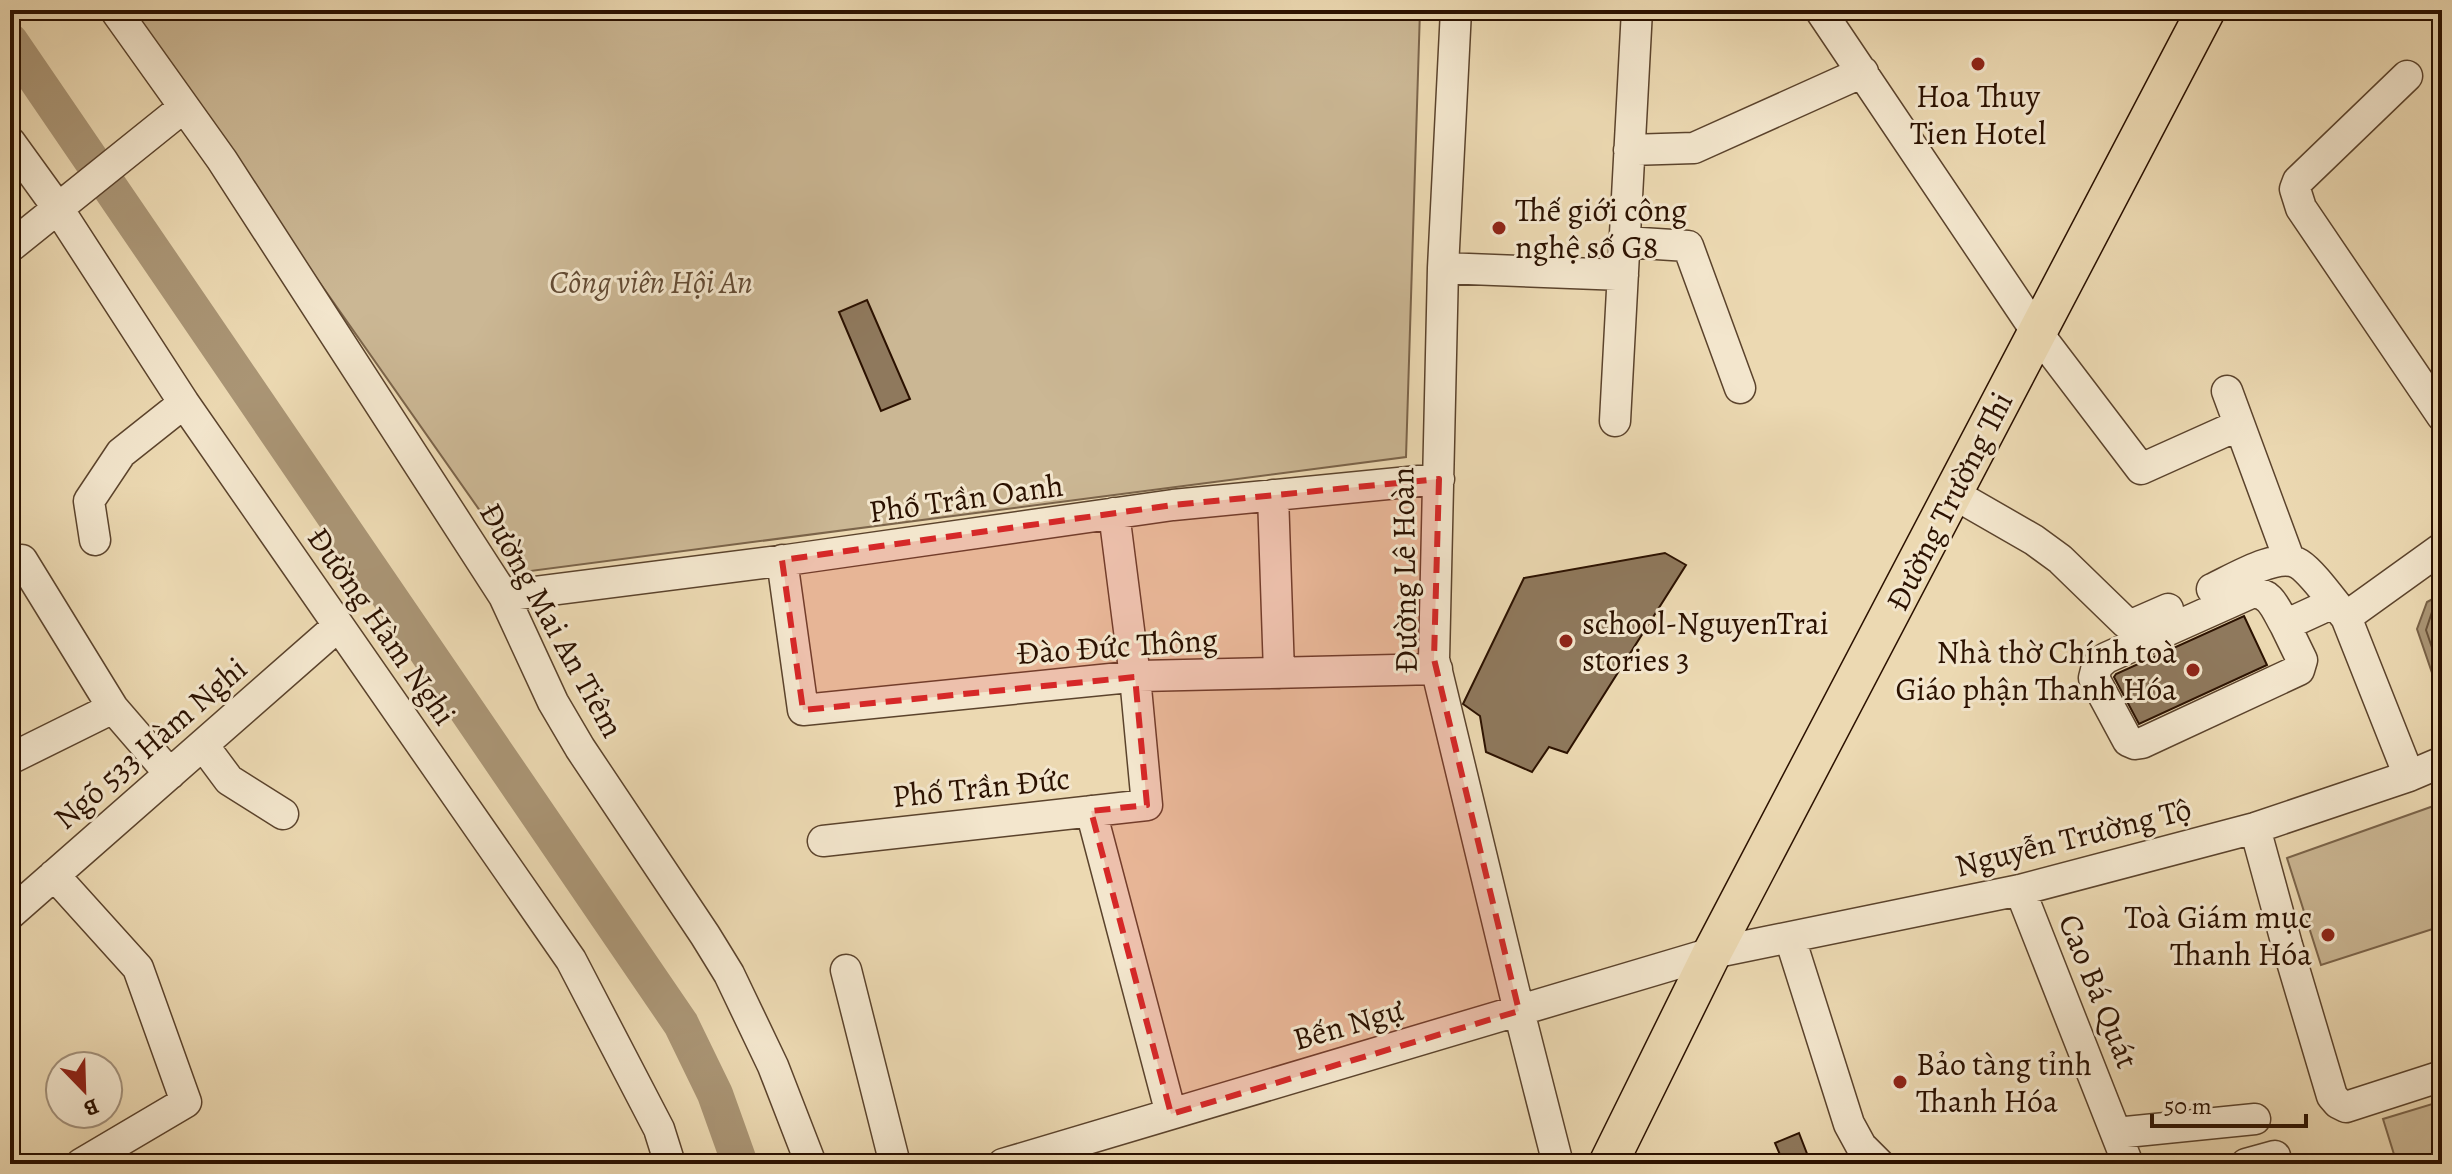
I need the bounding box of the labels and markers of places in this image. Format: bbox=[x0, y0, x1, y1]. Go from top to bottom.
marker: Hoa Thuy Tien Hotel bbox=[1969, 55, 1987, 73]
place label: Hoa Thuy Tien Hotel bbox=[1910, 74, 2046, 155]
place label: Thế giới công nghệ số G8 bbox=[1515, 188, 1687, 269]
marker: Thế giới công nghệ số G8 bbox=[1490, 219, 1508, 237]
place label: school-NguyenTrai stories 3 bbox=[1582, 601, 1829, 682]
place label: Nhà thờ Chính toà Giáo phận Thanh Hóa bbox=[1895, 630, 2177, 711]
marker: school-NguyenTrai stories 3 bbox=[1557, 632, 1575, 650]
marker: Nhà thờ Chính toà Giáo phận Thanh Hóa bbox=[2184, 661, 2202, 679]
place label: Toà Giám mục Thanh Hóa bbox=[2124, 895, 2312, 976]
marker: Toà Giám mục Thanh Hóa bbox=[2319, 926, 2337, 944]
place label: Bảo tàng tỉnh Thanh Hóa bbox=[1916, 1042, 2092, 1123]
marker: Bảo tàng tỉnh Thanh Hóa bbox=[1891, 1073, 1909, 1091]

